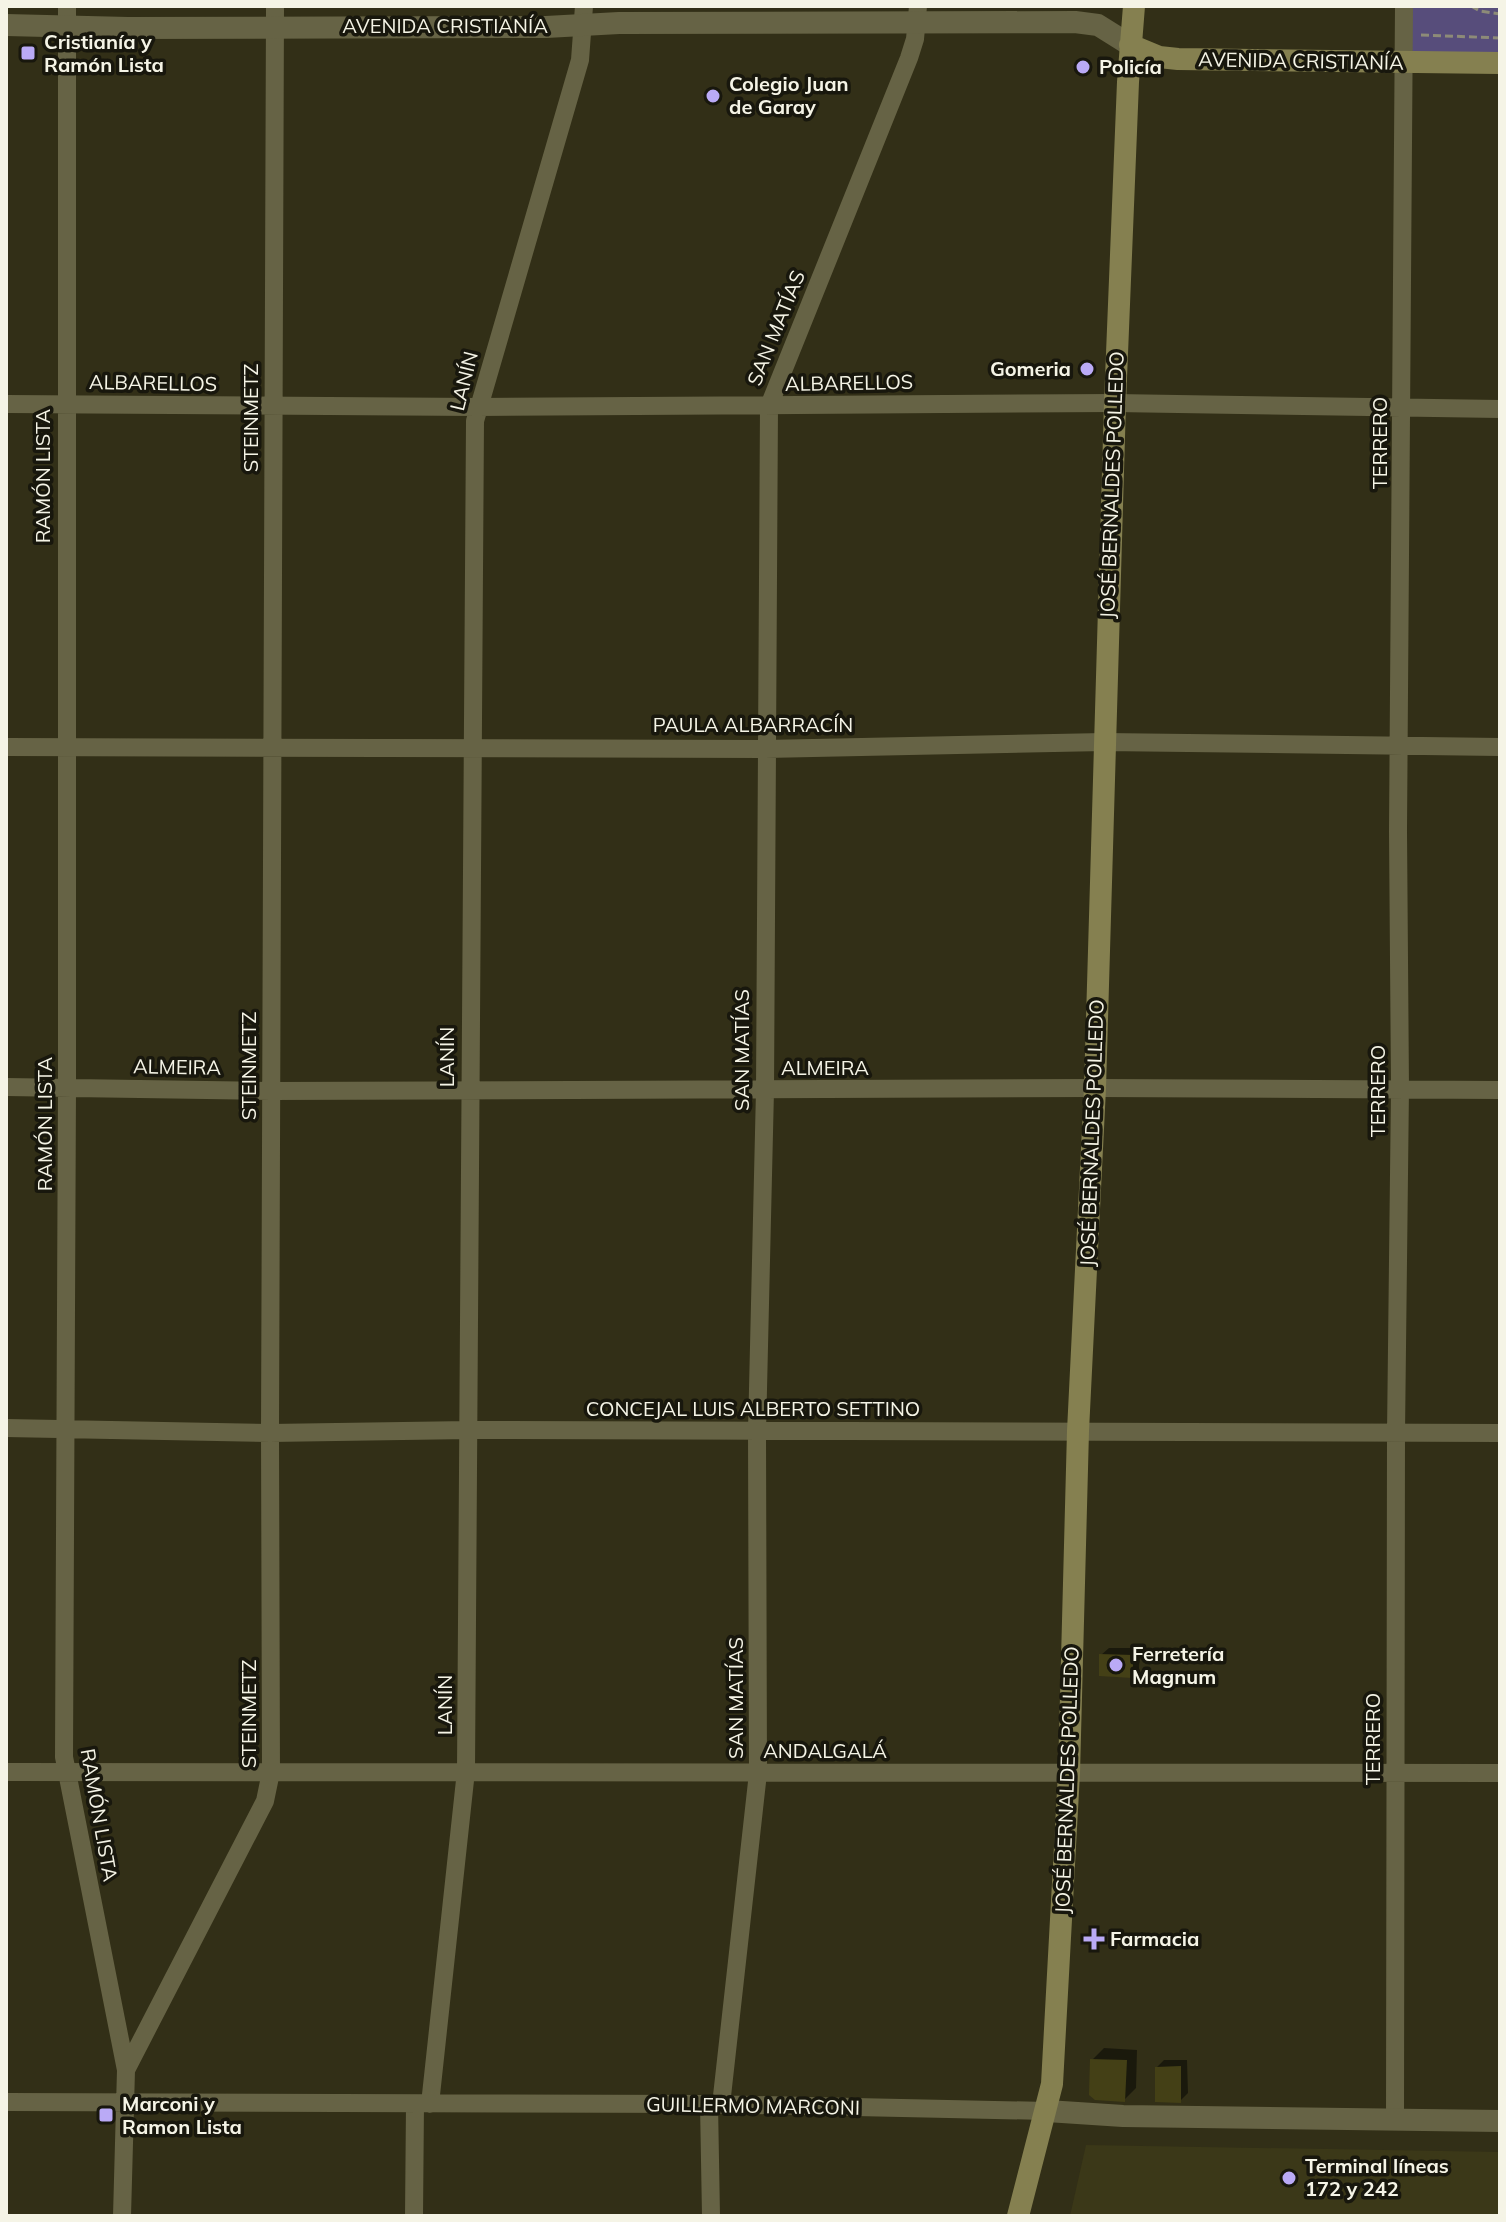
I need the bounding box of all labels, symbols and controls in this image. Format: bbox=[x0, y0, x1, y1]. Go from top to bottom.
street label: AVENIDA CRISTIANÍA bbox=[342, 13, 548, 38]
place label: Cristianía y Ramón Lista bbox=[44, 29, 164, 77]
marker: Cristianía y Ramón Lista bbox=[19, 44, 37, 62]
street label: AVENIDA CRISTIANÍA bbox=[1198, 46, 1404, 75]
place label: Policía bbox=[1099, 54, 1162, 79]
marker: Policía bbox=[1074, 58, 1092, 76]
place label: Colegio Juan de Garay bbox=[729, 71, 849, 119]
marker: Colegio Juan de Garay bbox=[704, 87, 722, 105]
street label: SAN MATÍAS bbox=[741, 267, 810, 389]
street label: LANÍN bbox=[444, 349, 483, 413]
street label: JOSÉ BERNALDES POLLEDO bbox=[1094, 351, 1129, 619]
place label: Gomeria bbox=[990, 356, 1071, 381]
marker: Gomeria bbox=[1078, 360, 1096, 378]
street label: STEINMETZ bbox=[238, 364, 263, 472]
street label: ALBARELLOS bbox=[89, 369, 217, 396]
street label: ALBARELLOS bbox=[785, 369, 913, 396]
street label: TERRERO bbox=[1367, 397, 1392, 489]
street label: RAMÓN LISTA bbox=[30, 408, 55, 543]
street label: PAULA ALBARRACÍN bbox=[653, 712, 853, 737]
street label: SAN MATÍAS bbox=[729, 989, 754, 1111]
street label: JOSÉ BERNALDES POLLEDO bbox=[1074, 999, 1109, 1267]
street label: STEINMETZ bbox=[236, 1012, 261, 1120]
street label: LANÍN bbox=[434, 1027, 459, 1087]
street label: TERRERO bbox=[1365, 1045, 1390, 1137]
street label: ALMEIRA bbox=[133, 1053, 222, 1080]
street label: ALMEIRA bbox=[781, 1055, 869, 1080]
street label: RAMÓN LISTA bbox=[32, 1056, 57, 1191]
street label: CONCEJAL LUIS ALBERTO SETTINO bbox=[586, 1396, 920, 1421]
street label: SAN MATÍAS bbox=[723, 1637, 748, 1759]
place label: Ferretería Magnum bbox=[1132, 1641, 1224, 1689]
street label: JOSÉ BERNALDES POLLEDO bbox=[1049, 1646, 1084, 1914]
marker: Ferretería Magnum bbox=[1107, 1656, 1125, 1674]
street label: STEINMETZ bbox=[236, 1660, 261, 1768]
street label: LANÍN bbox=[432, 1675, 457, 1735]
street label: TERRERO bbox=[1360, 1693, 1385, 1785]
street label: ANDALGALÁ bbox=[763, 1738, 887, 1763]
street label: RAMÓN LISTA bbox=[75, 1746, 124, 1884]
place label: Farmacia bbox=[1110, 1926, 1199, 1951]
marker: Farmacia bbox=[1085, 1930, 1103, 1948]
place label: Marconi y Ramon Lista bbox=[122, 2091, 242, 2139]
street label: GUILLERMO MARCONI bbox=[646, 2091, 860, 2120]
marker: Marconi y Ramon Lista bbox=[97, 2106, 115, 2124]
place label: Terminal líneas 172 y 242 bbox=[1305, 2153, 1449, 2201]
marker: Terminal líneas 172 y 242 bbox=[1280, 2169, 1298, 2187]

